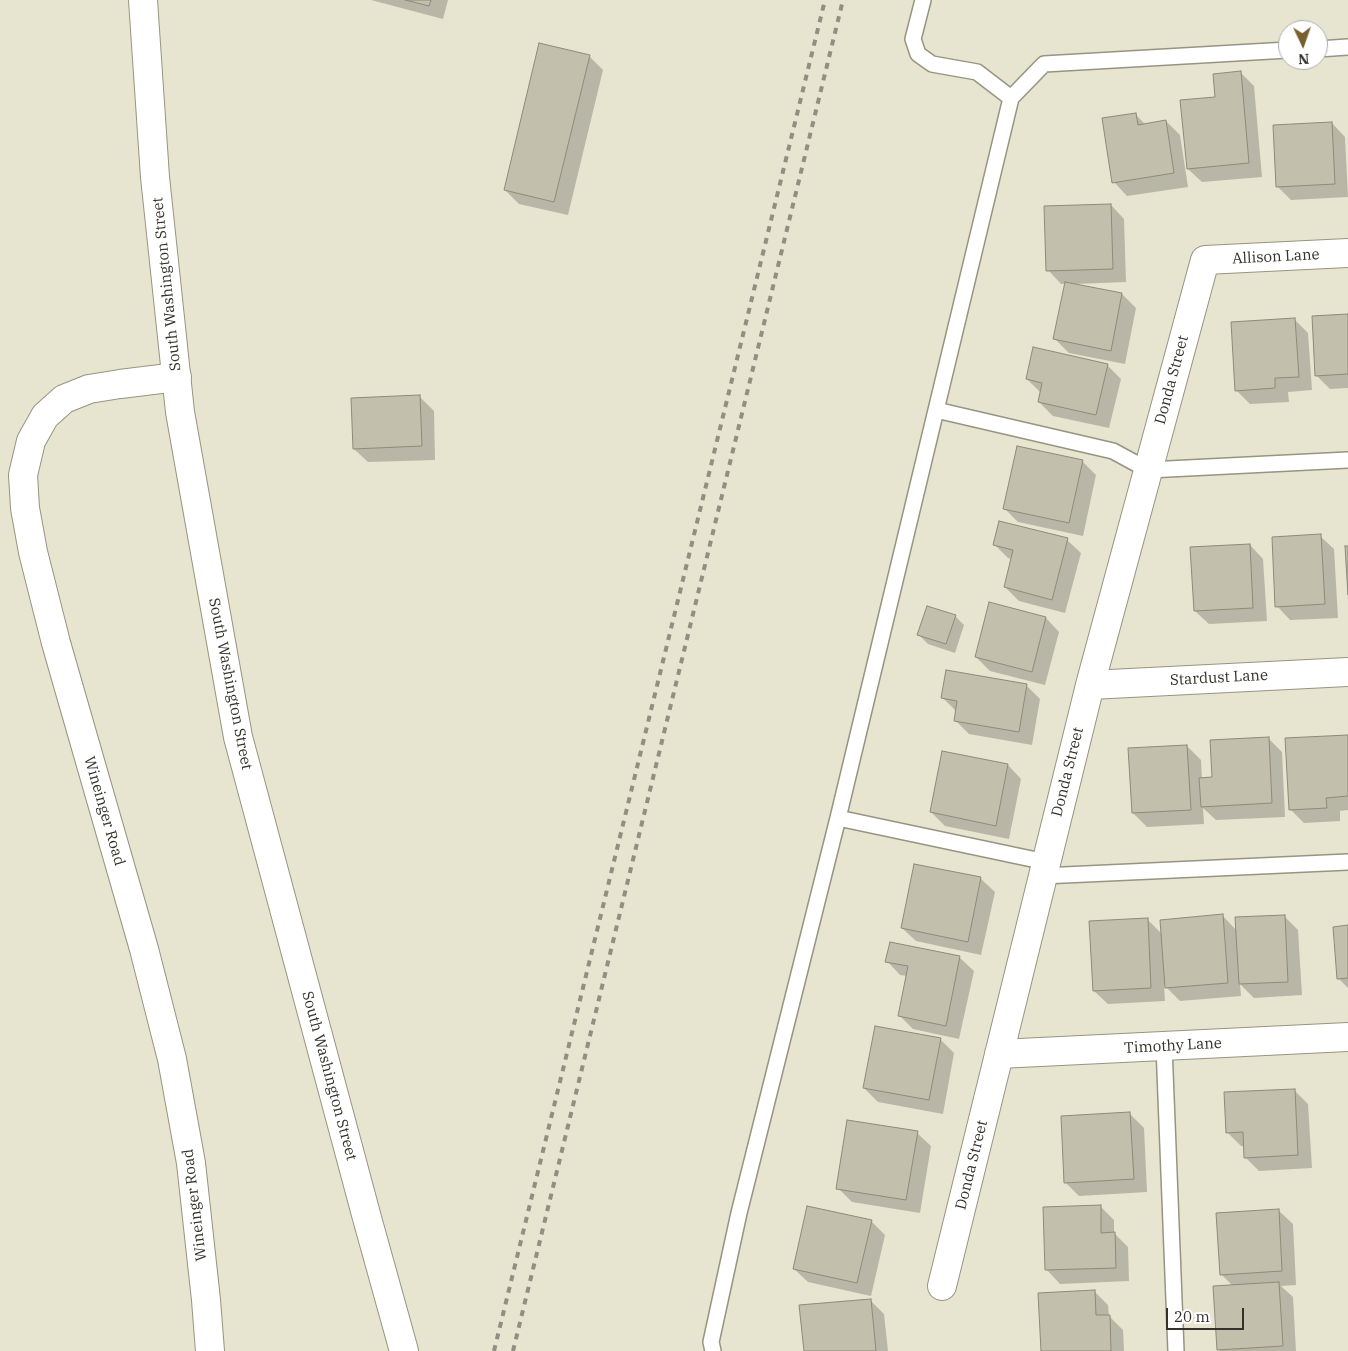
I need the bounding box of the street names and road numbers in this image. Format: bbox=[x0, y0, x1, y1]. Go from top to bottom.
street label: South Washington Street bbox=[149, 196, 185, 372]
street label: Allison Lane bbox=[1232, 246, 1320, 268]
street label: Donda Street bbox=[1151, 333, 1193, 427]
street label: South Washington Street bbox=[205, 597, 255, 771]
street label: Stardust Lane bbox=[1170, 666, 1268, 690]
street label: Donda Street bbox=[1048, 725, 1088, 819]
street label: Wineinger Road bbox=[80, 754, 128, 868]
street label: South Washington Street bbox=[298, 989, 360, 1163]
street label: Timothy Lane bbox=[1124, 1034, 1222, 1058]
street label: Donda Street bbox=[952, 1118, 992, 1212]
street label: Wineinger Road bbox=[179, 1148, 211, 1262]

